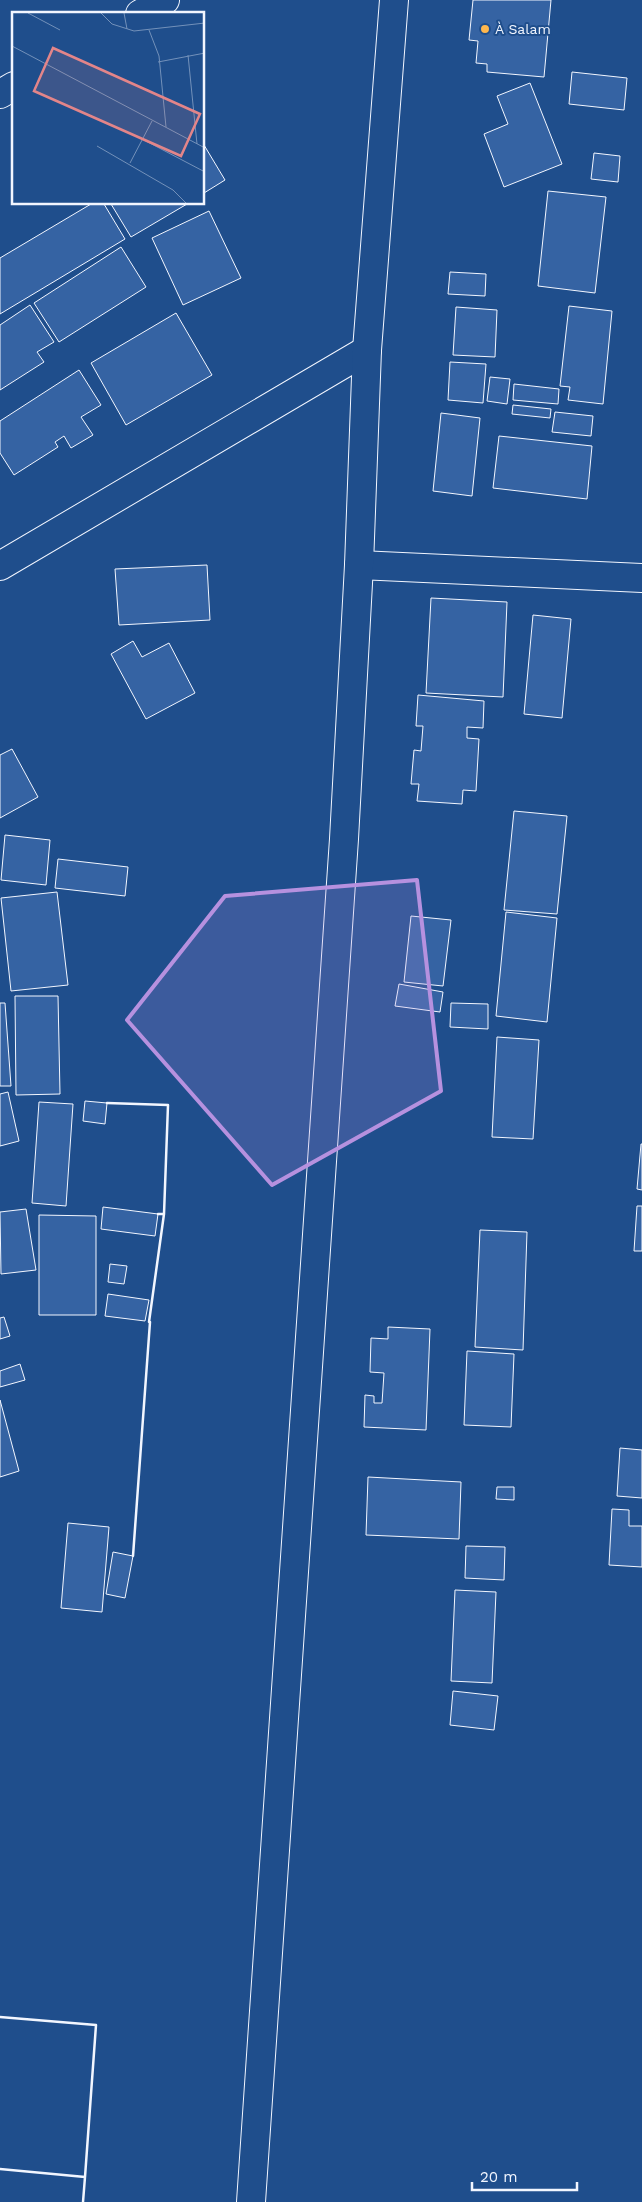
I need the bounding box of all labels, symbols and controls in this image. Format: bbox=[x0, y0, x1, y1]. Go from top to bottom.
inset map bbox=[12, 12, 205, 205]
place label: À Salam bbox=[495, 21, 551, 37]
marker: À Salam bbox=[479, 23, 491, 35]
scale bar bbox=[472, 2160, 577, 2192]
text: 20 m bbox=[480, 2168, 518, 2186]

